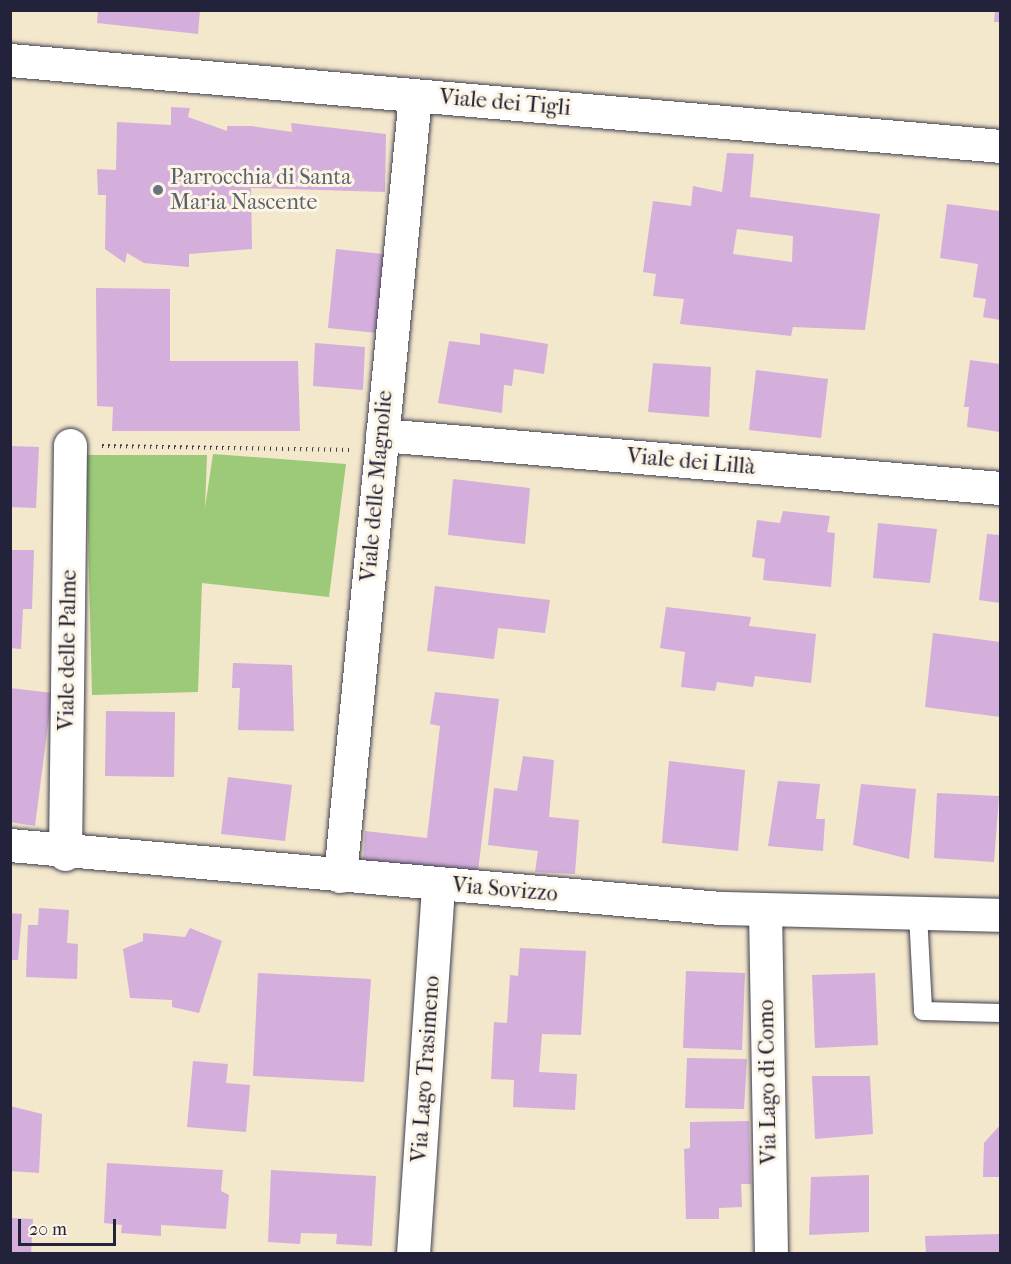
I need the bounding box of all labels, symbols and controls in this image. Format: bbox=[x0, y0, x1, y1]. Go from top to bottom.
street label: Viale dei Tigli bbox=[438, 84, 572, 122]
place label: Parrocchia di Santa Maria Nascente bbox=[170, 164, 351, 216]
marker: Parrocchia di Santa Maria Nascente bbox=[151, 183, 165, 197]
street label: Viale delle Magnolie bbox=[355, 389, 399, 583]
street label: Viale dei Lillà bbox=[626, 443, 756, 481]
street label: Viale delle Palme bbox=[53, 569, 83, 731]
street label: Via Sovizzo bbox=[451, 872, 559, 908]
street label: Via Lago Trasimeno bbox=[406, 975, 446, 1163]
street label: Via Lago di Como bbox=[753, 999, 783, 1165]
scale bar bbox=[21, 1207, 118, 1245]
text: 20 m bbox=[29, 1219, 67, 1240]

